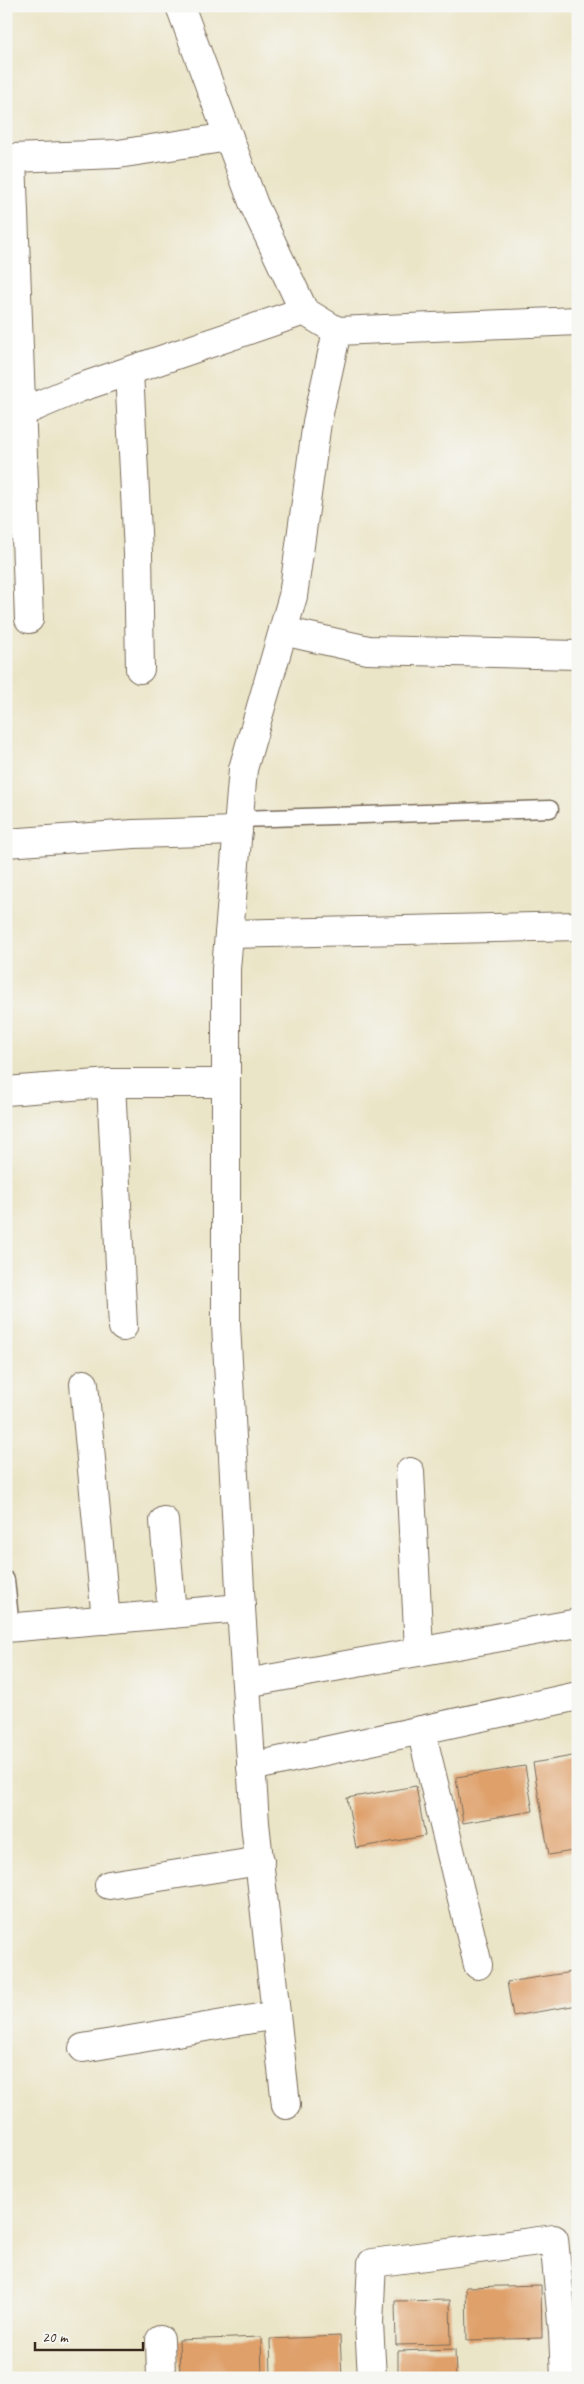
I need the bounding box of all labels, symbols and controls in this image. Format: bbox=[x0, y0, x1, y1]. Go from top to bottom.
scale bar bbox=[35, 2319, 142, 2351]
text: 20 m bbox=[42, 2328, 69, 2347]

